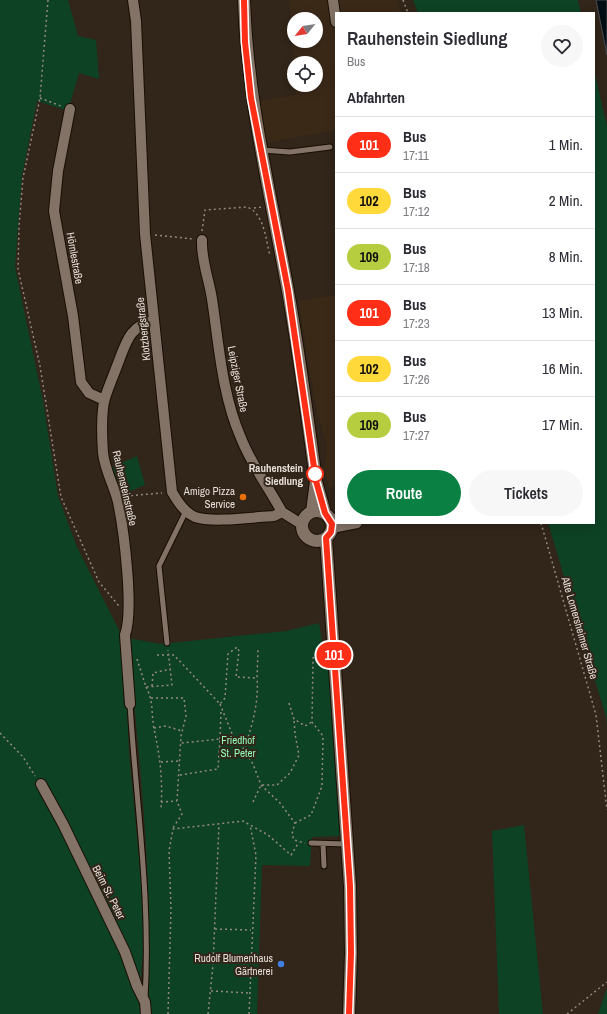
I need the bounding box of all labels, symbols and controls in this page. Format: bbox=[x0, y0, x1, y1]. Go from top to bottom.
north arrow bbox=[287, 12, 323, 48]
map controls bbox=[287, 12, 323, 92]
text: Rauhenstein Siedlung bbox=[347, 25, 507, 51]
button: heart bbox=[541, 25, 583, 67]
text: Bus bbox=[347, 53, 365, 70]
button: locate bbox=[287, 56, 323, 92]
text: Abfahrten bbox=[347, 87, 405, 108]
text: Bus bbox=[403, 126, 426, 147]
text: 1 Min. bbox=[549, 134, 583, 155]
text: 101 bbox=[359, 136, 379, 154]
text: 17:11 bbox=[403, 147, 429, 164]
text: Bus bbox=[403, 182, 426, 203]
text: 2 Min. bbox=[549, 190, 583, 211]
text: 102 bbox=[359, 192, 379, 210]
text: 17:12 bbox=[403, 203, 430, 220]
street label: Hörnlestraße bbox=[64, 231, 86, 285]
text: Bus bbox=[403, 238, 426, 259]
text: 8 Min. bbox=[549, 246, 583, 267]
text: 109 bbox=[359, 248, 379, 266]
text: 17:18 bbox=[403, 259, 430, 276]
text: Bus bbox=[403, 294, 426, 315]
street label: Klotzbergstraße bbox=[133, 297, 153, 361]
text: 13 Min. bbox=[542, 302, 583, 323]
text: 101 bbox=[359, 304, 379, 322]
text: 17:23 bbox=[403, 315, 430, 332]
street label: Leipziger Straße bbox=[225, 345, 251, 413]
text: Bus bbox=[403, 350, 426, 371]
text: 16 Min. bbox=[542, 358, 583, 379]
text: 102 bbox=[359, 360, 379, 378]
text: 17:26 bbox=[403, 371, 430, 388]
text: Bus bbox=[403, 406, 426, 427]
text: 17 Min. bbox=[542, 414, 583, 435]
text: 109 bbox=[359, 416, 379, 434]
text: 17:27 bbox=[403, 427, 430, 444]
street label: Rauhensteinstraße bbox=[110, 449, 140, 527]
place label: Rauhenstein Siedlung bbox=[249, 461, 303, 488]
marker: Rauhenstein Siedlung bbox=[306, 465, 324, 483]
button: Route bbox=[347, 470, 461, 516]
button: Tickets bbox=[469, 470, 583, 516]
place label: Amigo Pizza Service bbox=[183, 484, 235, 511]
marker: Amigo Pizza Service bbox=[238, 492, 248, 502]
street label: Alte Lomersheimer Straße bbox=[558, 574, 601, 681]
line badge: 101 bbox=[311, 642, 357, 668]
text: 101 bbox=[324, 646, 344, 664]
park label: Friedhof St. Peter bbox=[220, 733, 256, 760]
street label: Beim St. Peter bbox=[89, 863, 129, 921]
place label: Rudolf Blumenhaus Gärtnerei bbox=[194, 951, 273, 978]
marker: Rudolf Blumenhaus Gärtnerei bbox=[276, 959, 286, 969]

